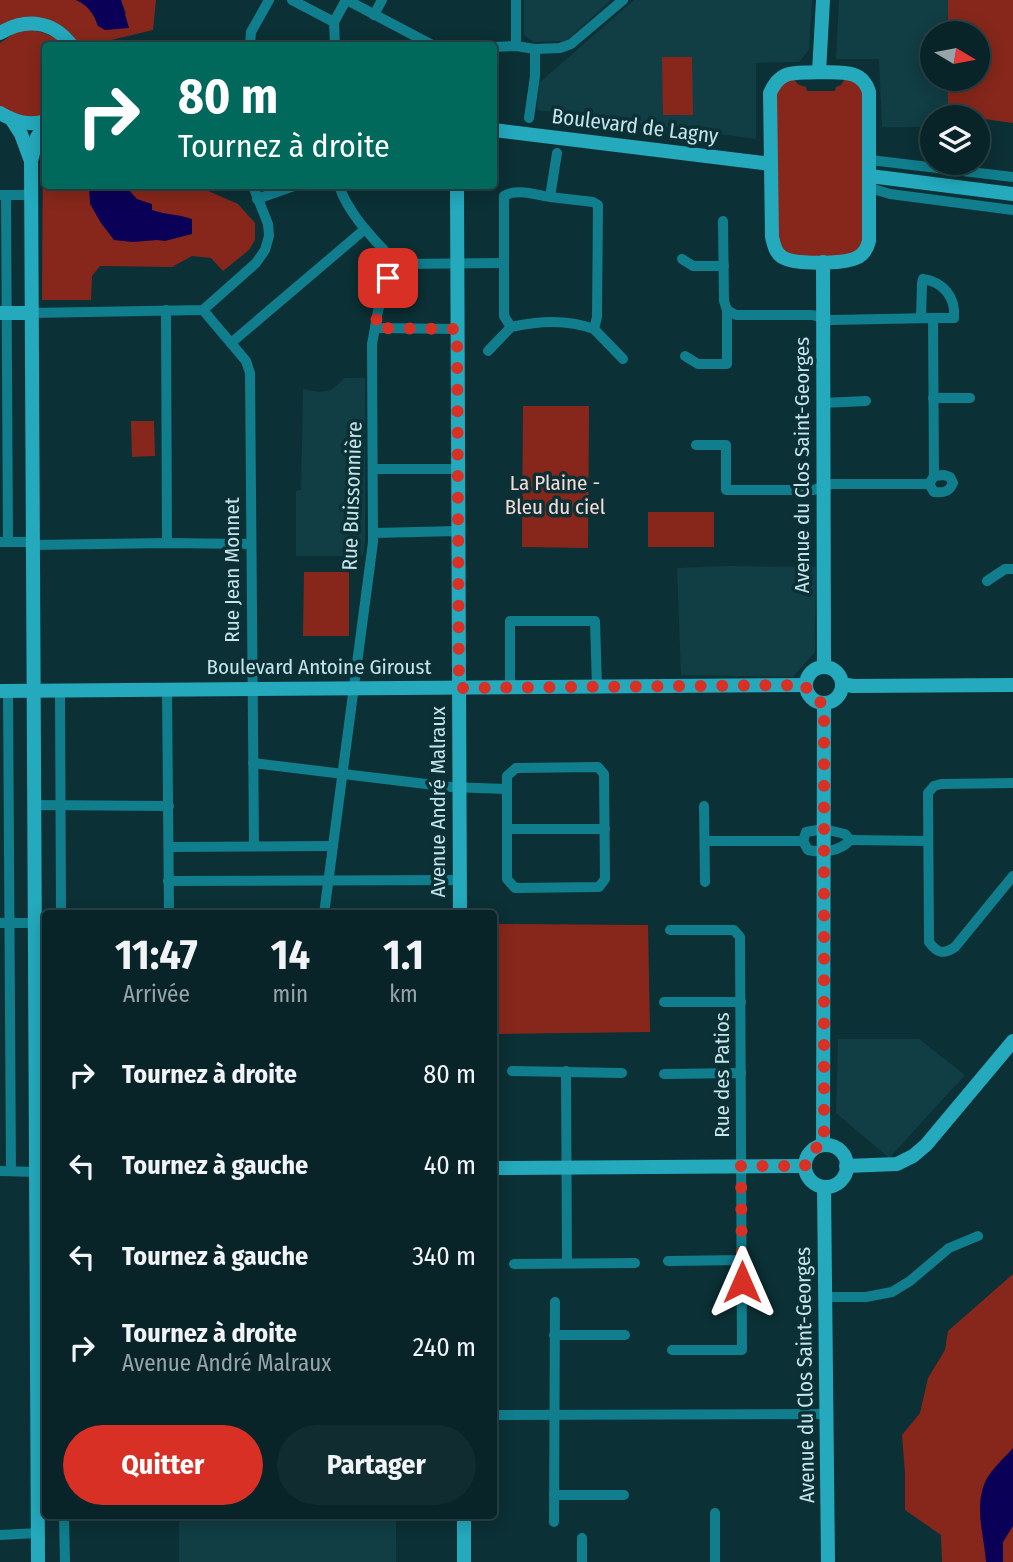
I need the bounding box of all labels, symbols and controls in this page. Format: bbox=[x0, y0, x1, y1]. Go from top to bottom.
north arrow bbox=[920, 21, 990, 91]
map controls bbox=[920, 21, 990, 175]
text: 80 m bbox=[178, 67, 278, 126]
icon: right bbox=[63, 70, 154, 161]
street label: Boulevard de Lagny bbox=[550, 103, 720, 149]
button: layers bbox=[920, 105, 990, 175]
text: Tournez à droite bbox=[178, 127, 390, 165]
pin bbox=[358, 248, 418, 308]
icon: arrive bbox=[369, 259, 407, 297]
street label: Avenue du Clos Saint-Georges bbox=[789, 337, 815, 593]
street label: Rue Buissonnière bbox=[336, 421, 368, 571]
park label: La Plaine - Bleu du ciel bbox=[505, 470, 606, 520]
street label: Rue Jean Monnet bbox=[219, 497, 245, 643]
street label: Boulevard Antoine Giroust bbox=[207, 654, 432, 680]
street label: Avenue André Malraux bbox=[425, 706, 451, 898]
text: 11:47 bbox=[115, 930, 198, 980]
text: 14 bbox=[271, 930, 310, 980]
text: 1.1 bbox=[383, 930, 424, 980]
text: Arrivée bbox=[123, 980, 190, 1008]
text: min bbox=[273, 980, 308, 1008]
text: km bbox=[389, 980, 418, 1008]
street label: Rue des Patios bbox=[709, 1012, 735, 1138]
icon: right bbox=[63, 1056, 101, 1094]
text: Tournez à droite bbox=[122, 1059, 297, 1090]
text: 80 m bbox=[423, 1059, 476, 1090]
icon: left bbox=[63, 1147, 101, 1185]
text: Tournez à gauche bbox=[122, 1150, 308, 1181]
text: 40 m bbox=[424, 1150, 476, 1181]
icon: left bbox=[63, 1238, 101, 1276]
text: Tournez à gauche bbox=[122, 1241, 308, 1272]
text: 340 m bbox=[412, 1241, 476, 1272]
position arrow bbox=[705, 1245, 779, 1319]
street label: Avenue du Clos Saint-Georges bbox=[790, 1247, 820, 1503]
text: Tournez à droite bbox=[122, 1318, 297, 1349]
icon: right bbox=[63, 1329, 101, 1367]
text: 240 m bbox=[413, 1332, 476, 1363]
text: Avenue André Malraux bbox=[122, 1349, 331, 1377]
button: Quitter bbox=[63, 1425, 263, 1505]
button: Partager bbox=[277, 1425, 476, 1505]

